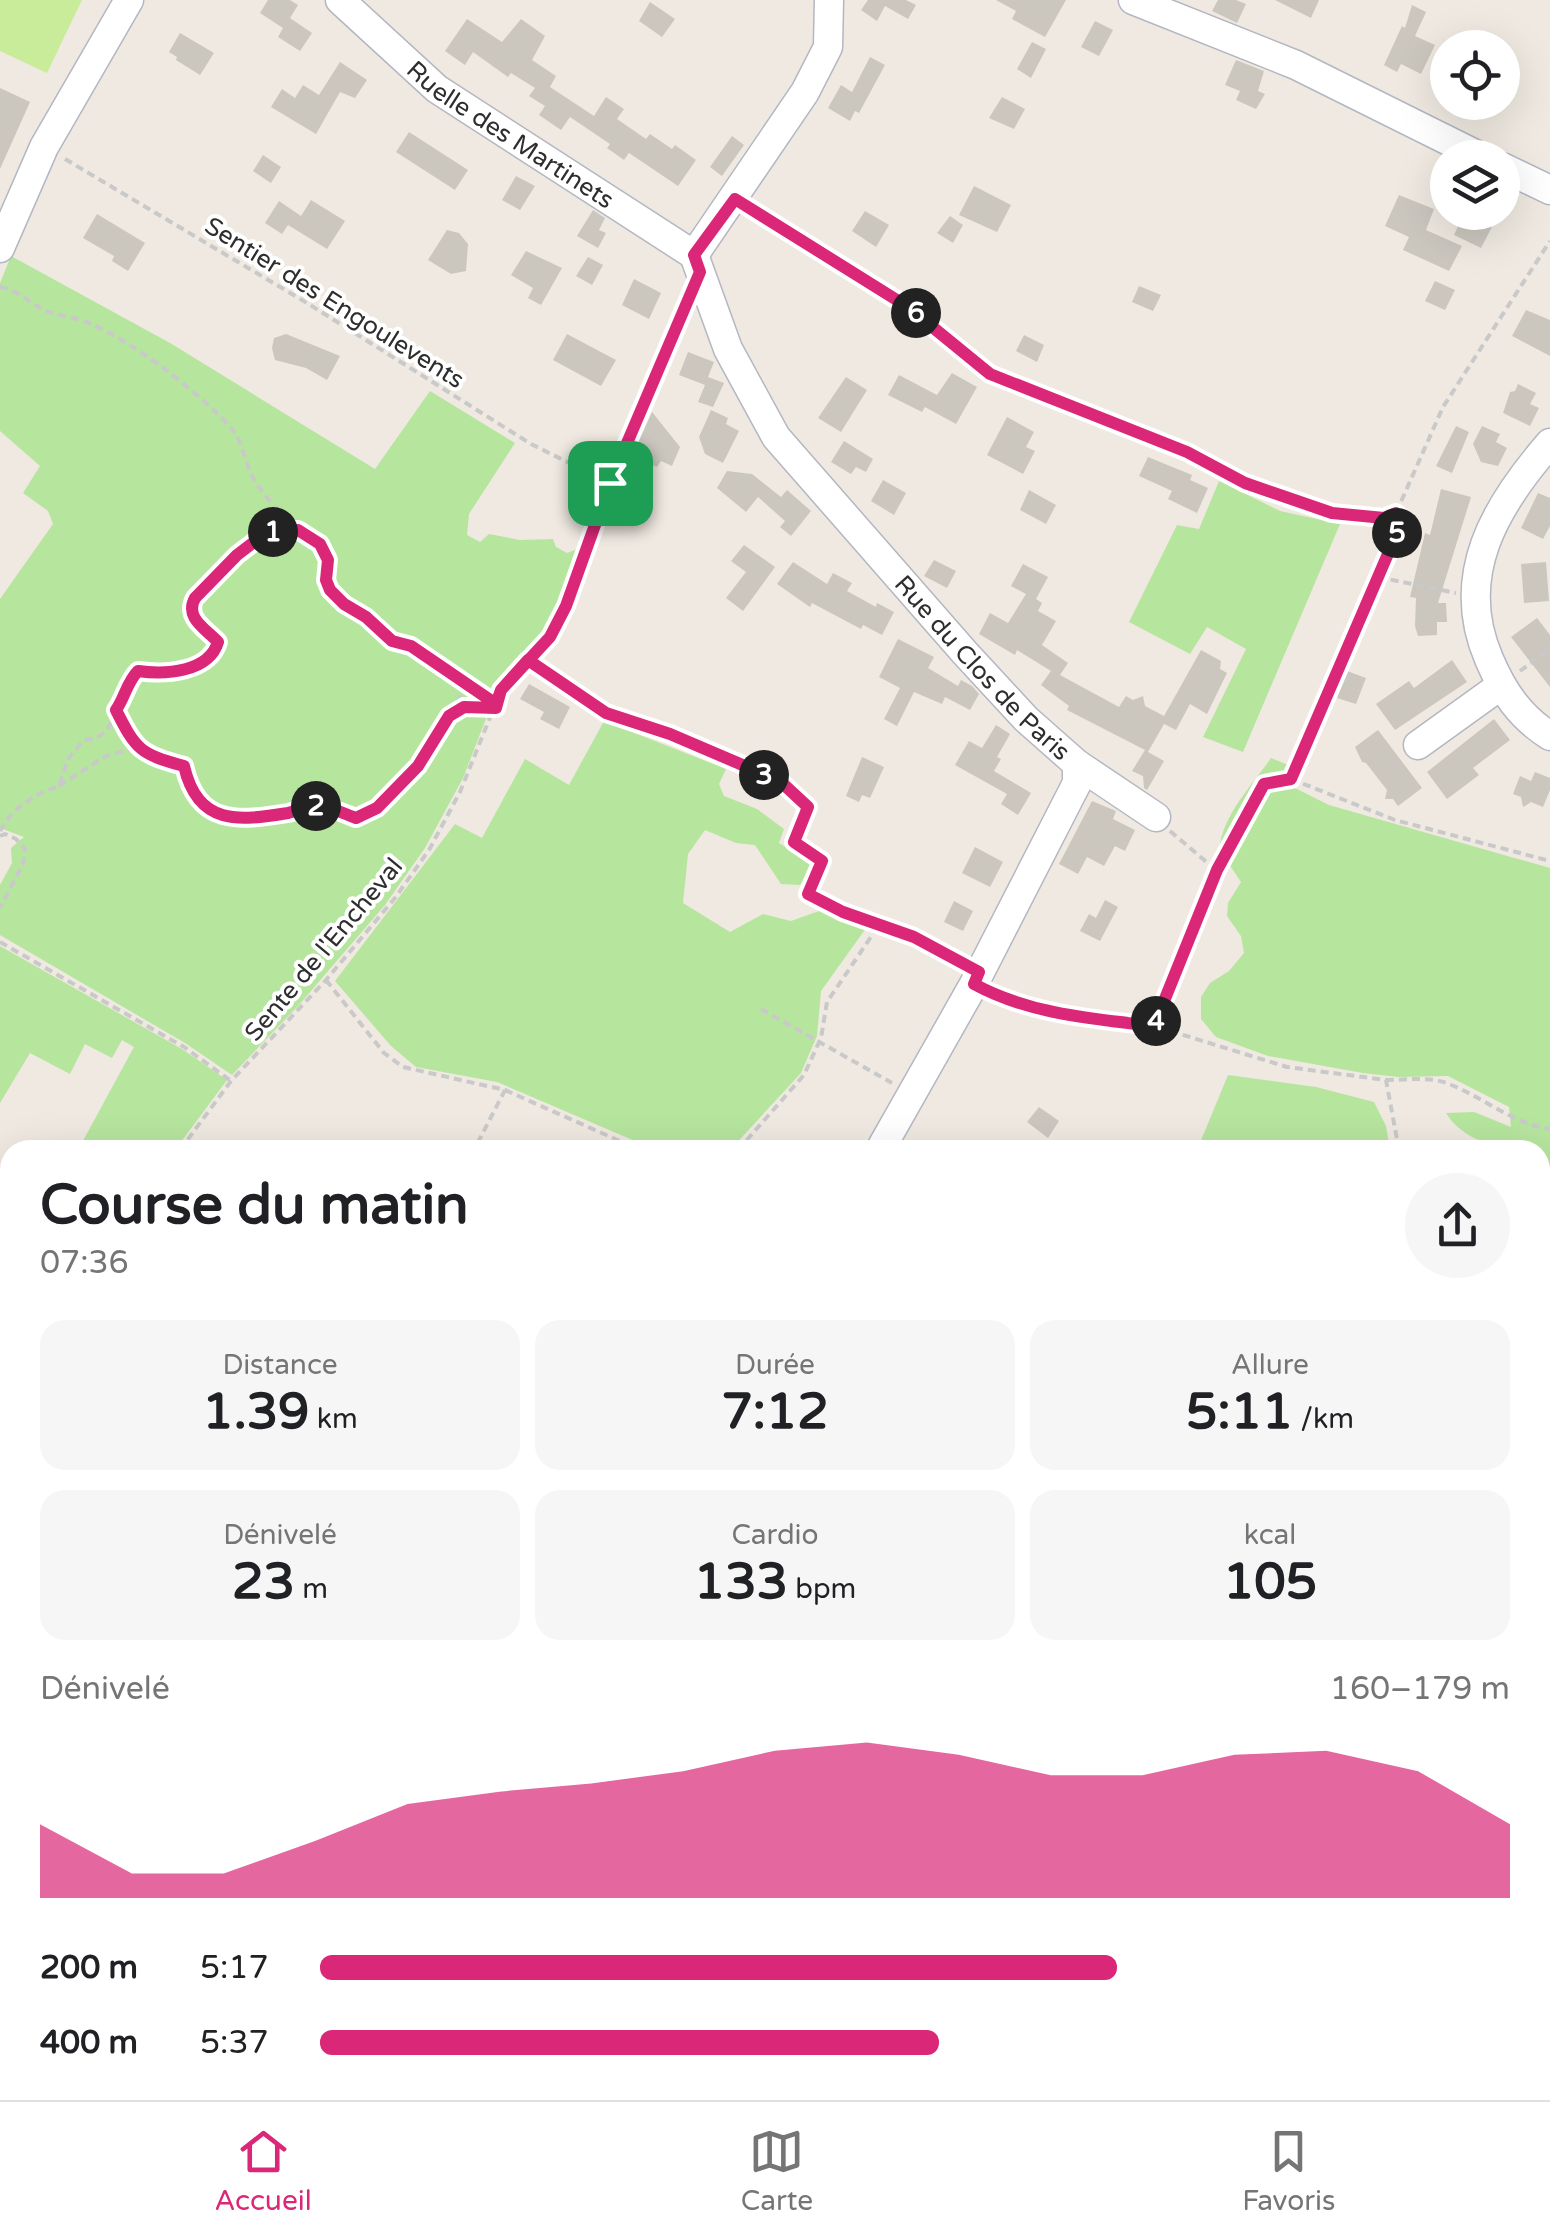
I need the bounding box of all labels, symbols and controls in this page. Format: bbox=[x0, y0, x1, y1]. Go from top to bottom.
map controls bbox=[1430, 30, 1520, 230]
button: locate bbox=[1430, 30, 1520, 120]
street label: Ruelle des Martinets bbox=[400, 55, 619, 215]
button: layers bbox=[1430, 140, 1520, 230]
street label: Sentier des Engoulevents bbox=[199, 211, 470, 395]
pin: 6 bbox=[891, 288, 941, 338]
text: 6 bbox=[907, 296, 925, 330]
pin bbox=[568, 441, 653, 526]
icon: arrive bbox=[583, 456, 638, 511]
pin: 1 bbox=[248, 507, 298, 557]
pin: 5 bbox=[1372, 508, 1422, 558]
text: 1 bbox=[264, 515, 282, 549]
text: 5 bbox=[1388, 516, 1406, 550]
street label: Rue du Clos de Paris bbox=[888, 569, 1076, 767]
pin: 3 bbox=[739, 750, 789, 800]
text: 3 bbox=[755, 758, 773, 792]
pin: 2 bbox=[291, 781, 341, 831]
text: 2 bbox=[307, 789, 325, 823]
street label: Sente de l'Encheval bbox=[238, 852, 409, 1047]
pin: 4 bbox=[1131, 996, 1181, 1046]
text: 4 bbox=[1147, 1004, 1165, 1038]
text: Course du matin bbox=[40, 1173, 469, 1239]
button: share bbox=[1405, 1173, 1510, 1278]
text: 07:36 bbox=[40, 1244, 129, 1282]
text: Distance bbox=[222, 1348, 338, 1382]
text: Durée bbox=[735, 1348, 815, 1382]
text: Allure bbox=[1231, 1348, 1309, 1382]
text: 1.39 bbox=[202, 1382, 309, 1442]
text: 7:12 bbox=[721, 1382, 829, 1442]
text: 5:11 bbox=[1186, 1382, 1293, 1442]
text: km bbox=[309, 1402, 358, 1436]
text: /km bbox=[1293, 1402, 1354, 1436]
text: Dénivelé bbox=[223, 1518, 337, 1552]
text: Cardio bbox=[731, 1518, 819, 1552]
text: kcal bbox=[1244, 1518, 1296, 1552]
text: 23 bbox=[232, 1552, 295, 1612]
text: 133 bbox=[694, 1552, 788, 1612]
text: 105 bbox=[1223, 1552, 1317, 1612]
text: m bbox=[295, 1572, 328, 1606]
text: bpm bbox=[788, 1572, 856, 1606]
text: Dénivelé bbox=[40, 1670, 170, 1708]
text: 160–179 m bbox=[1330, 1670, 1510, 1708]
text: 200 m bbox=[40, 1949, 138, 1987]
text: 5:17 bbox=[200, 1949, 269, 1987]
text: 400 m bbox=[40, 2024, 138, 2062]
text: 5:37 bbox=[200, 2024, 269, 2062]
tab: Accueil bbox=[215, 2124, 312, 2218]
tab: Carte bbox=[741, 2124, 813, 2218]
tab: Favoris bbox=[1242, 2124, 1335, 2218]

